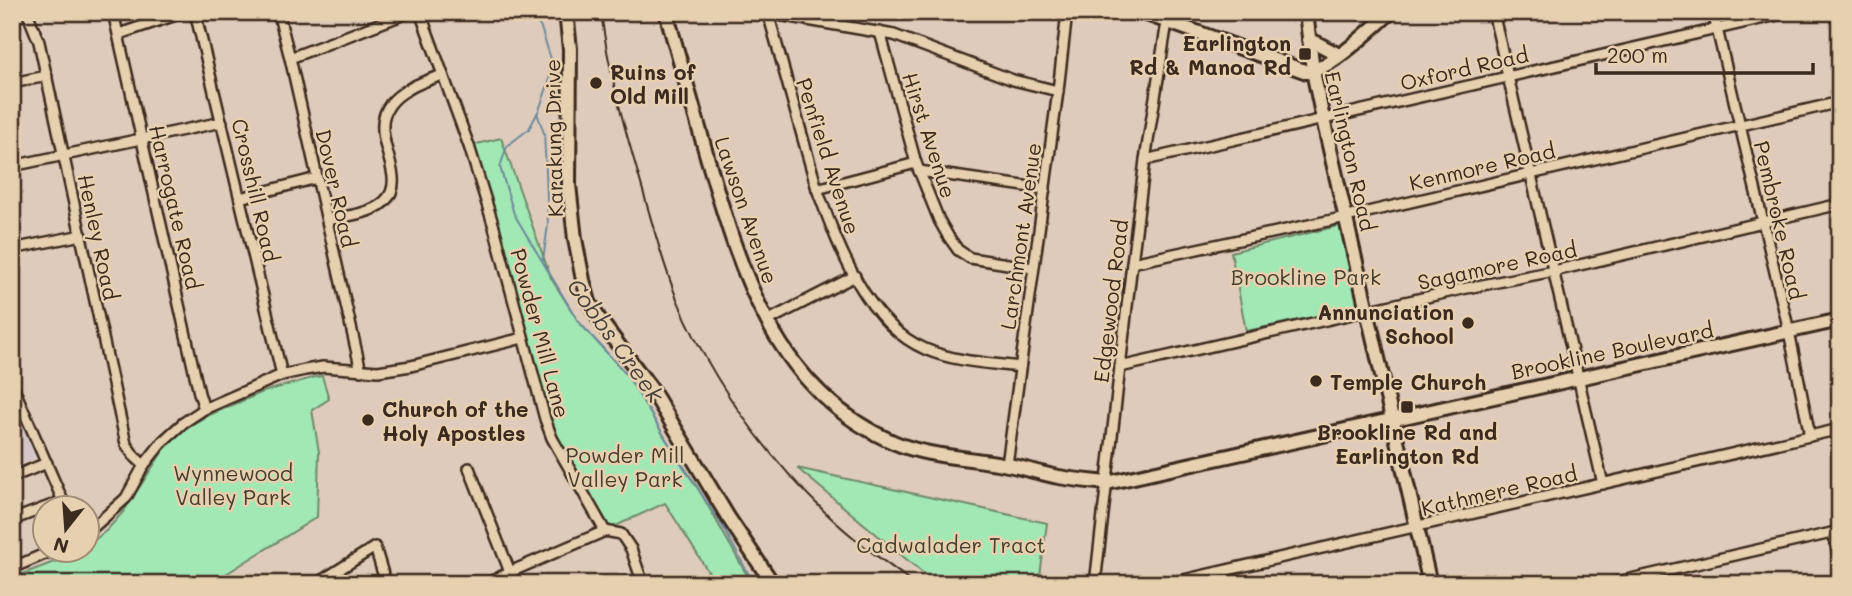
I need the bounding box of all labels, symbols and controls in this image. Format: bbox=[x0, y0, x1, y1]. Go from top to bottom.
place label: Earlington Rd & Manoa Rd bbox=[1129, 29, 1291, 80]
scale bar bbox=[1596, 32, 1814, 76]
street label: Oxford Road bbox=[1397, 40, 1531, 96]
text: 200 m bbox=[1607, 41, 1668, 68]
marker: Earlington Rd & Manoa Rd bbox=[1297, 46, 1313, 62]
place label: Ruins of Old Mill bbox=[610, 58, 697, 109]
street label: Karakung Drive bbox=[538, 59, 568, 217]
street label: Earlington Road bbox=[1319, 68, 1383, 234]
street label: Hirst Avenue bbox=[897, 69, 963, 201]
street label: Penfield Avenue bbox=[791, 74, 867, 238]
marker: Ruins of Old Mill bbox=[588, 75, 604, 91]
street label: Crosshill Road bbox=[226, 116, 286, 264]
street label: Harrogate Road bbox=[144, 122, 208, 292]
street label: Dover Road bbox=[310, 126, 364, 250]
street label: Lawson Avenue bbox=[709, 133, 785, 287]
street label: Kenmore Road bbox=[1406, 136, 1558, 196]
street label: Pembroke Road bbox=[1749, 138, 1811, 302]
street label: Larchmont Avenue bbox=[994, 141, 1046, 331]
street label: Henley Road bbox=[73, 172, 125, 302]
street label: Edgewood Road bbox=[1087, 218, 1133, 384]
street label: Sagamore Road bbox=[1415, 235, 1579, 295]
street label: Powder Mill Lane bbox=[505, 245, 577, 421]
park label: Brookline Park bbox=[1231, 263, 1381, 290]
water label: Cobbs Creek bbox=[561, 272, 672, 409]
place label: Annunciation School bbox=[1317, 298, 1454, 349]
marker: Annunciation School bbox=[1460, 315, 1476, 331]
street label: Brookline Boulevard bbox=[1508, 315, 1716, 385]
place label: Temple Church bbox=[1330, 368, 1486, 395]
marker: Temple Church bbox=[1308, 373, 1324, 389]
place label: Church of the Holy Apostles bbox=[382, 395, 528, 447]
marker: Brookline Rd and Earlington Rd bbox=[1399, 399, 1415, 415]
marker: Church of the Holy Apostles bbox=[360, 412, 376, 428]
place label: Brookline Rd and Earlington Rd bbox=[1317, 418, 1497, 469]
park label: Powder Mill Valley Park bbox=[566, 441, 684, 492]
park label: Wynnewood Valley Park bbox=[173, 459, 293, 510]
street label: Kathmere Road bbox=[1418, 459, 1580, 521]
north arrow bbox=[32, 494, 102, 564]
park label: Cadwalader Tract bbox=[856, 531, 1046, 558]
text: N bbox=[50, 532, 71, 560]

